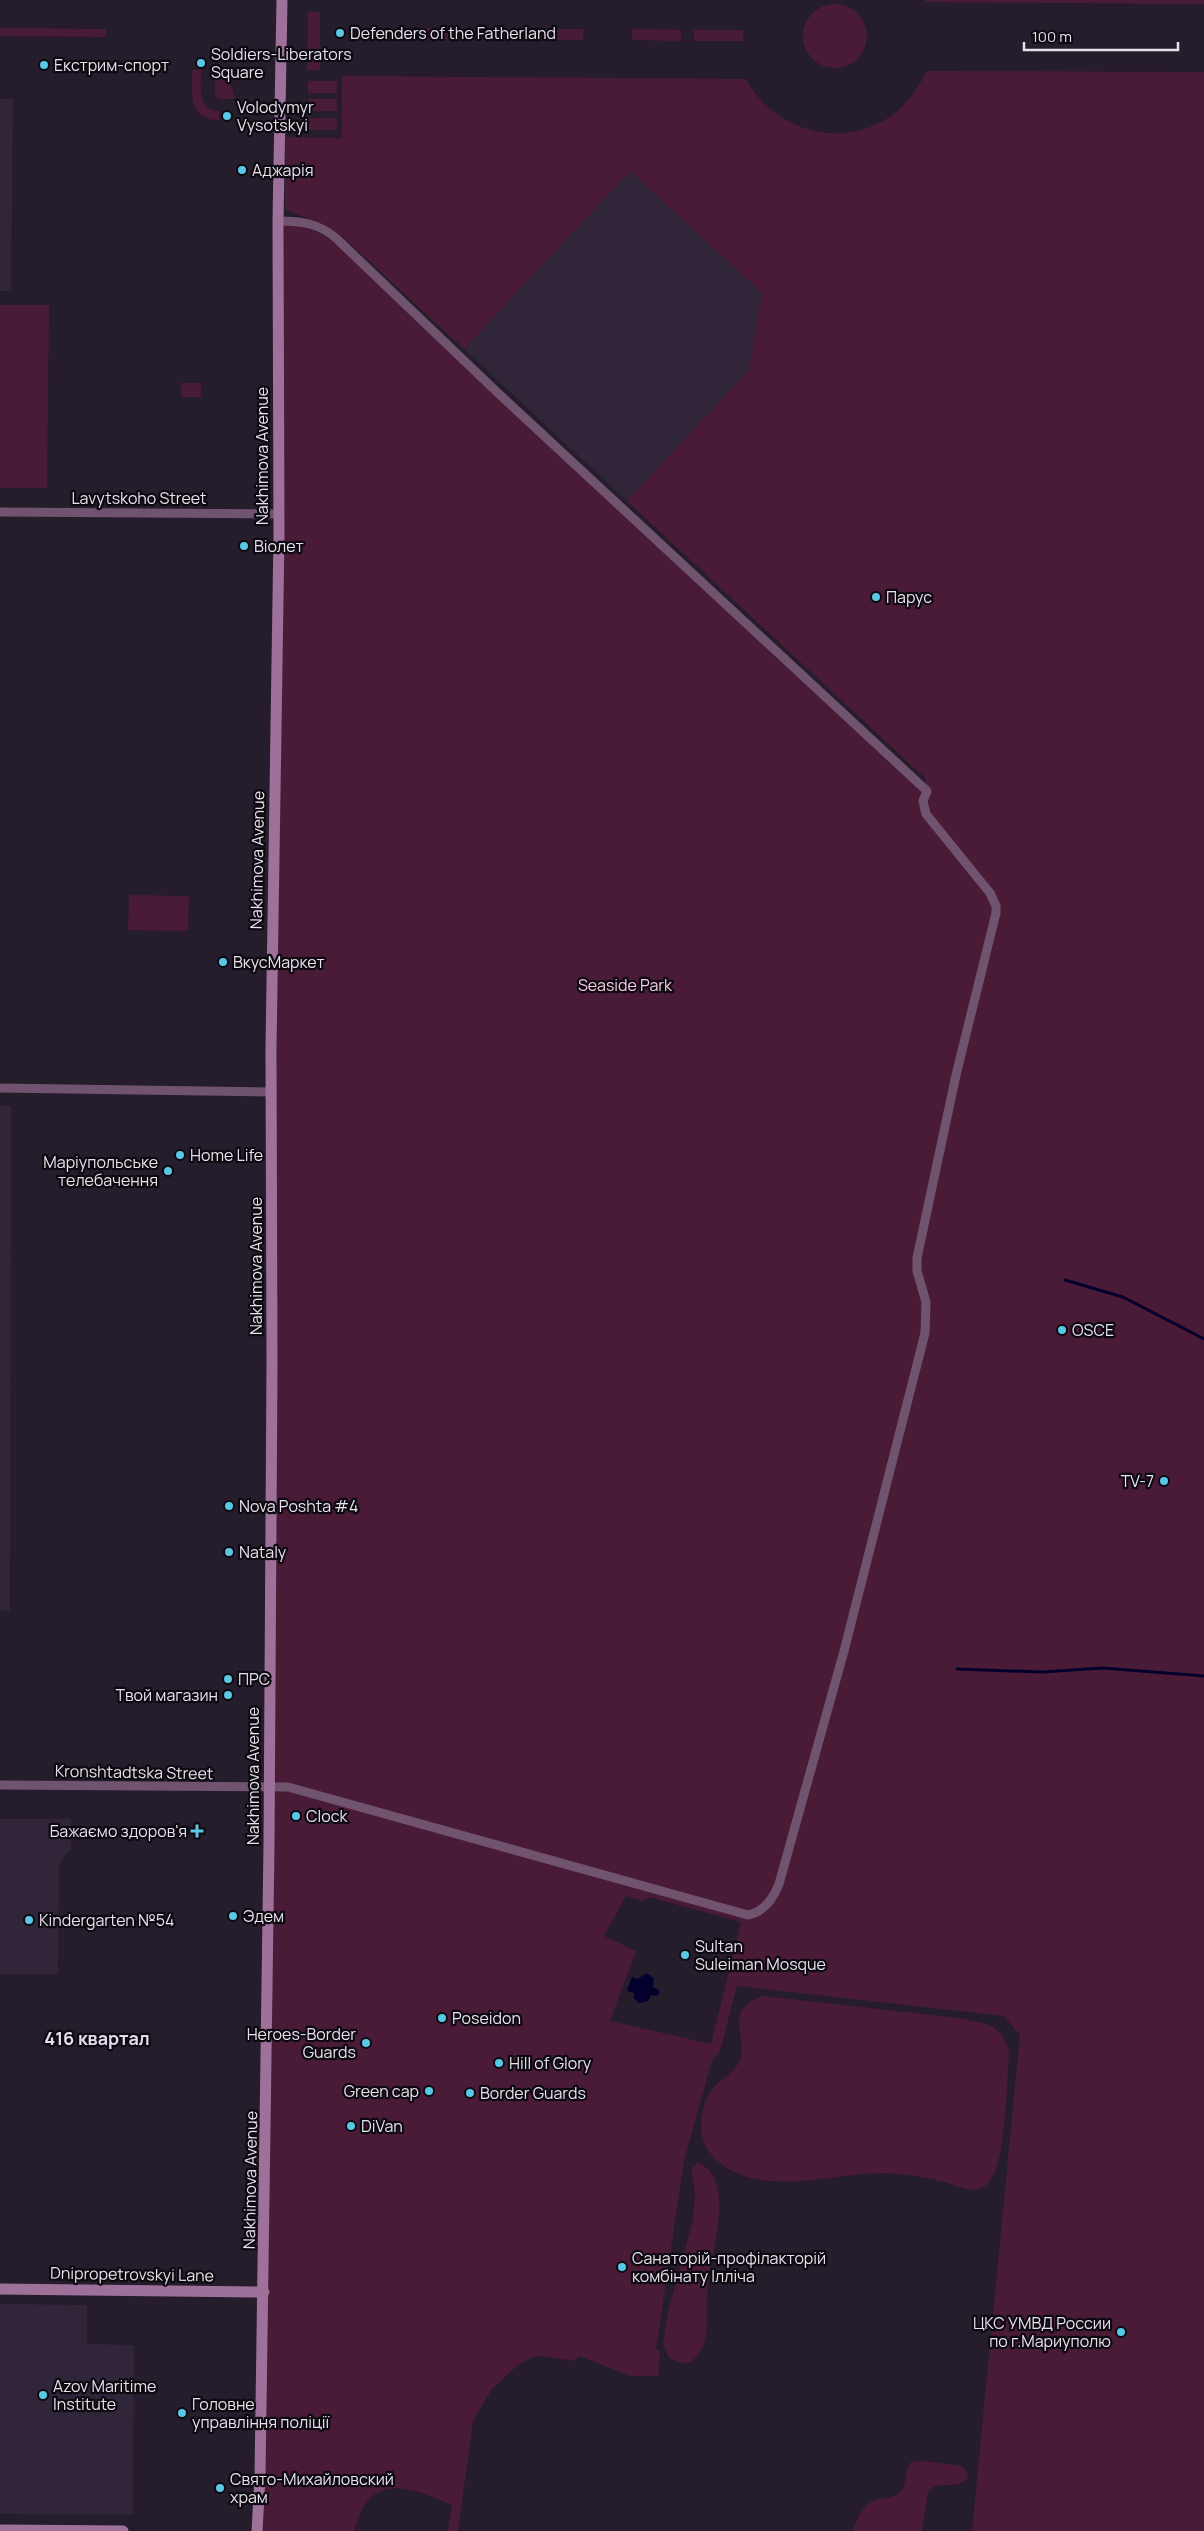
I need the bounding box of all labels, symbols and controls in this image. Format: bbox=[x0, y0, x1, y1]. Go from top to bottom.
scale bar bbox=[1024, 20, 1178, 52]
place label: Defenders of the Fatherland bbox=[350, 22, 556, 44]
text: 100 m bbox=[1032, 26, 1072, 47]
marker: Defenders of the Fatherland bbox=[334, 27, 346, 39]
place label: Soldiers-Liberators Square bbox=[211, 43, 352, 83]
place label: Екстрим-спорт bbox=[54, 54, 169, 76]
marker: Soldiers-Liberators Square bbox=[195, 57, 207, 69]
marker: Екстрим-спорт bbox=[38, 59, 50, 71]
place label: Volodymyr Vysotskyi bbox=[237, 96, 314, 136]
marker: Volodymyr Vysotskyi bbox=[221, 110, 233, 122]
place label: Аджарія bbox=[252, 159, 314, 181]
marker: Аджарія bbox=[236, 164, 248, 176]
street label: Nakhimova Avenue bbox=[251, 387, 273, 525]
street label: Lavytskoho Street bbox=[71, 487, 207, 509]
place label: Віолет bbox=[254, 535, 304, 557]
marker: Віолет bbox=[238, 540, 250, 552]
place label: Парус bbox=[886, 586, 932, 608]
marker: Парус bbox=[870, 591, 882, 603]
street label: Nakhimova Avenue bbox=[245, 791, 269, 929]
place label: ВкусМаркет bbox=[233, 951, 325, 973]
marker: ВкусМаркет bbox=[217, 956, 229, 968]
park label: Seaside Park bbox=[578, 974, 673, 996]
place label: Home Life bbox=[190, 1144, 263, 1166]
marker: Home Life bbox=[174, 1149, 186, 1161]
place label: Маріупольське телебачення bbox=[43, 1151, 158, 1191]
marker: Маріупольське телебачення bbox=[162, 1165, 174, 1177]
street label: Nakhimova Avenue bbox=[245, 1197, 267, 1335]
place label: OSCE bbox=[1072, 1319, 1114, 1341]
marker: OSCE bbox=[1056, 1324, 1068, 1336]
place label: TV-7 bbox=[1121, 1470, 1154, 1492]
marker: TV-7 bbox=[1158, 1475, 1170, 1487]
place label: Nova Poshta #4 bbox=[239, 1495, 358, 1517]
marker: Nova Poshta #4 bbox=[223, 1500, 235, 1512]
place label: Nataly bbox=[239, 1541, 287, 1563]
marker: Nataly bbox=[223, 1546, 235, 1558]
place label: ПРС bbox=[238, 1668, 270, 1690]
marker: ПРС bbox=[222, 1673, 234, 1685]
place label: Твой магазин bbox=[115, 1684, 218, 1706]
marker: Твой магазин bbox=[222, 1689, 234, 1701]
street label: Nakhimova Avenue bbox=[242, 1707, 264, 1845]
street label: Kronshtadtska Street bbox=[55, 1760, 213, 1784]
place label: Clock bbox=[306, 1805, 349, 1827]
marker: Clock bbox=[290, 1810, 302, 1822]
place label: Бажаємо здоров'я bbox=[50, 1820, 187, 1842]
marker: Бажаємо здоров'я bbox=[191, 1825, 203, 1837]
place label: Эдем bbox=[243, 1905, 284, 1927]
place label: Kindergarten №54 bbox=[39, 1909, 174, 1931]
marker: Эдем bbox=[227, 1910, 239, 1922]
marker: Kindergarten №54 bbox=[23, 1914, 35, 1926]
place label: Sultan Suleiman Mosque bbox=[695, 1935, 826, 1975]
marker: Sultan Suleiman Mosque bbox=[679, 1949, 691, 1961]
place label: Poseidon bbox=[452, 2007, 521, 2029]
marker: Poseidon bbox=[436, 2012, 448, 2024]
place label: Heroes-Border Guards bbox=[247, 2023, 356, 2063]
district label: 416 квартал bbox=[44, 2026, 150, 2050]
marker: Heroes-Border Guards bbox=[360, 2037, 372, 2049]
place label: Hill of Glory bbox=[509, 2052, 592, 2074]
marker: Hill of Glory bbox=[493, 2057, 505, 2069]
place label: Green cap bbox=[344, 2080, 419, 2102]
place label: Border Guards bbox=[480, 2082, 586, 2104]
marker: Green cap bbox=[423, 2085, 435, 2097]
marker: Border Guards bbox=[464, 2087, 476, 2099]
street label: Nakhimova Avenue bbox=[238, 2111, 262, 2249]
place label: DiVan bbox=[361, 2115, 403, 2137]
marker: DiVan bbox=[345, 2120, 357, 2132]
place label: Санаторій-профілакторій комбінату Ілліча bbox=[632, 2247, 826, 2287]
marker: Санаторій-профілакторій комбінату Ілліча bbox=[616, 2261, 628, 2273]
street label: Dnipropetrovskyi Lane bbox=[50, 2262, 214, 2286]
place label: ЦКС УМВД России по г.Мариуполю bbox=[973, 2312, 1111, 2352]
marker: ЦКС УМВД России по г.Мариуполю bbox=[1115, 2326, 1127, 2338]
place label: Azov Maritime Institute bbox=[53, 2375, 156, 2415]
marker: Azov Maritime Institute bbox=[37, 2389, 49, 2401]
place label: Головне управління поліції bbox=[192, 2393, 330, 2433]
marker: Головне управління поліції bbox=[176, 2407, 188, 2419]
place label: Свято-Михайловский храм bbox=[230, 2468, 394, 2508]
marker: Свято-Михайловский храм bbox=[214, 2482, 226, 2494]

